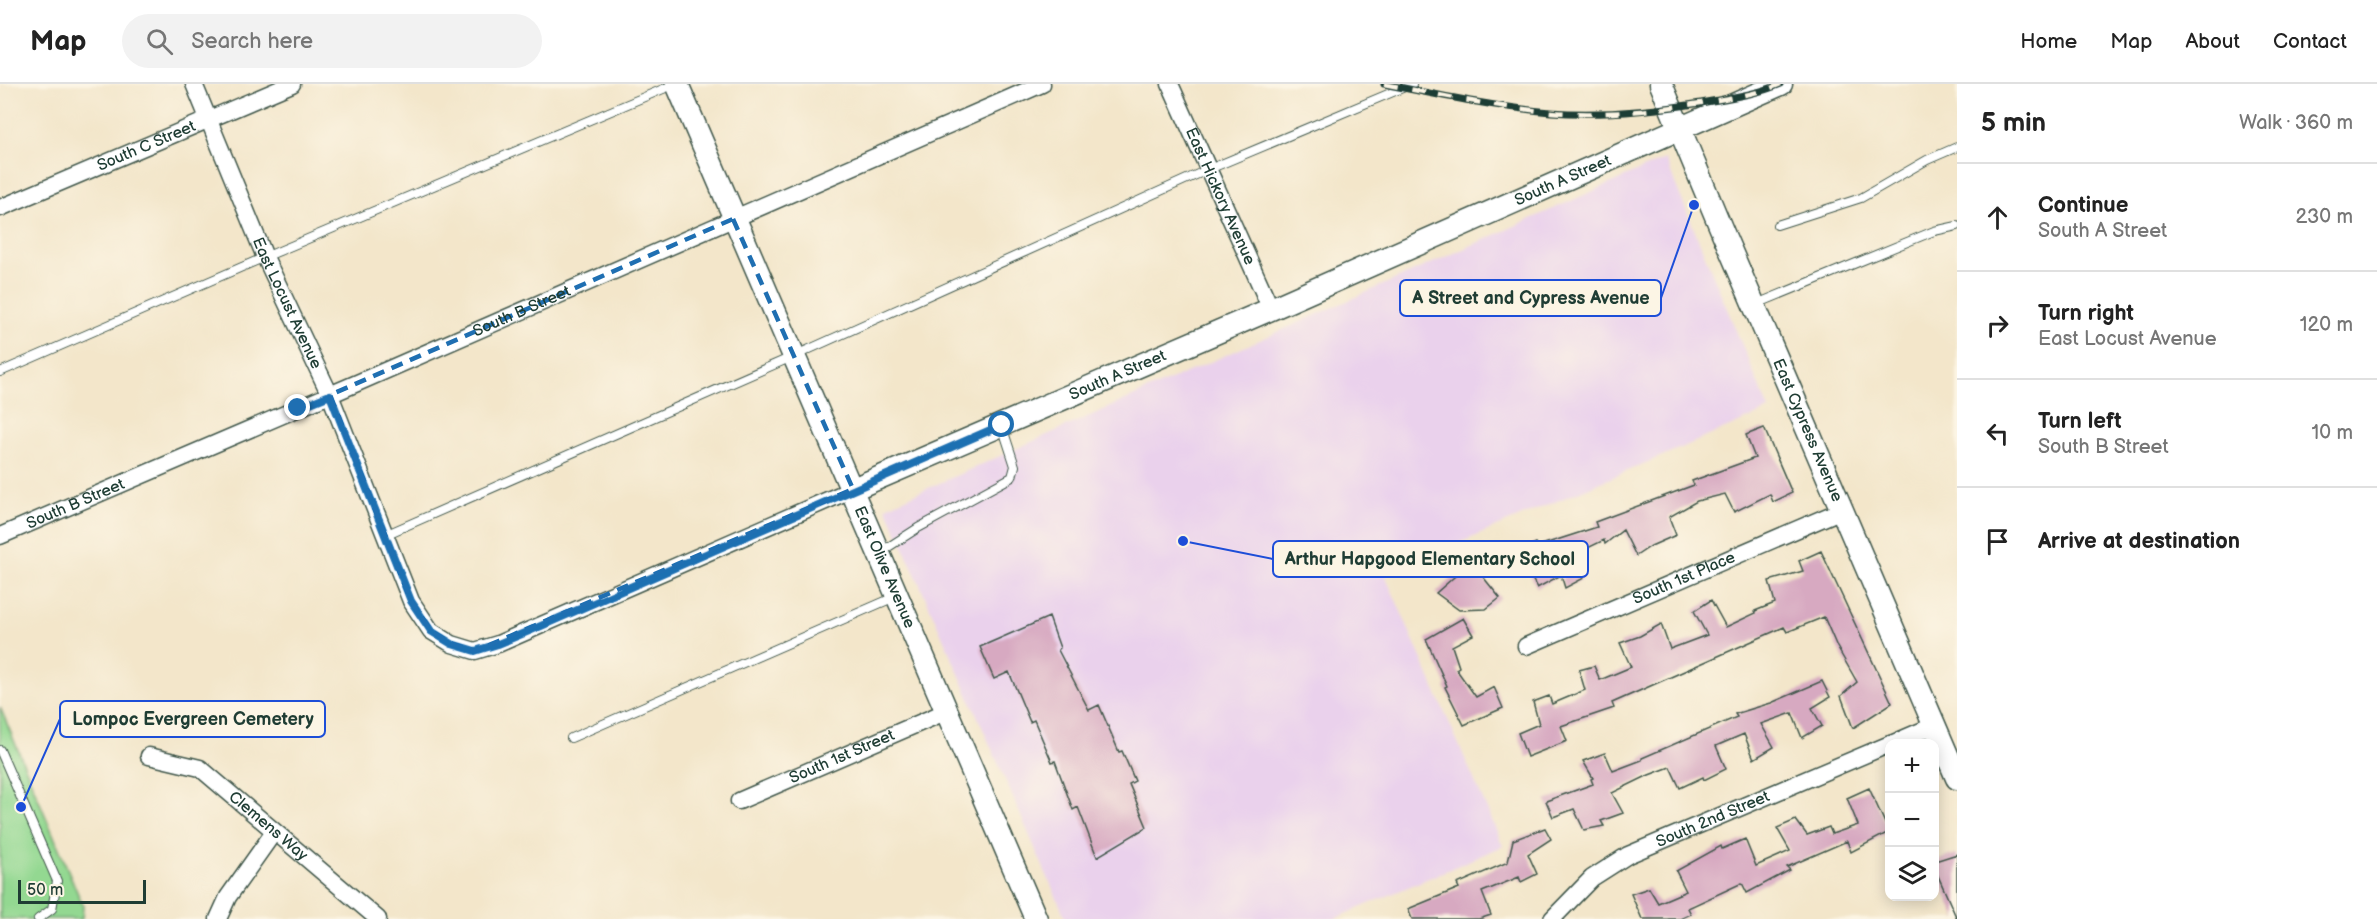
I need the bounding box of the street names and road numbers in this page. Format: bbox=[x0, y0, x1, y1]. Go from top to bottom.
street label: South C Street bbox=[94, 117, 198, 175]
street label: East Hickory Avenue bbox=[1181, 125, 1260, 268]
street label: South A Street bbox=[1512, 151, 1614, 210]
street label: East Locust Avenue bbox=[248, 234, 326, 372]
street label: South B Street bbox=[470, 282, 573, 341]
street label: South A Street bbox=[1066, 346, 1169, 404]
street label: East Cypress Avenue bbox=[1769, 356, 1847, 505]
street label: South B Street bbox=[24, 474, 127, 533]
street label: East Olive Avenue bbox=[850, 503, 920, 632]
street label: South 1st Place bbox=[1630, 547, 1739, 608]
street label: South 1st Street bbox=[786, 725, 897, 788]
street label: Clemens Way bbox=[225, 787, 312, 865]
street label: South 2nd Street bbox=[1653, 787, 1772, 852]

